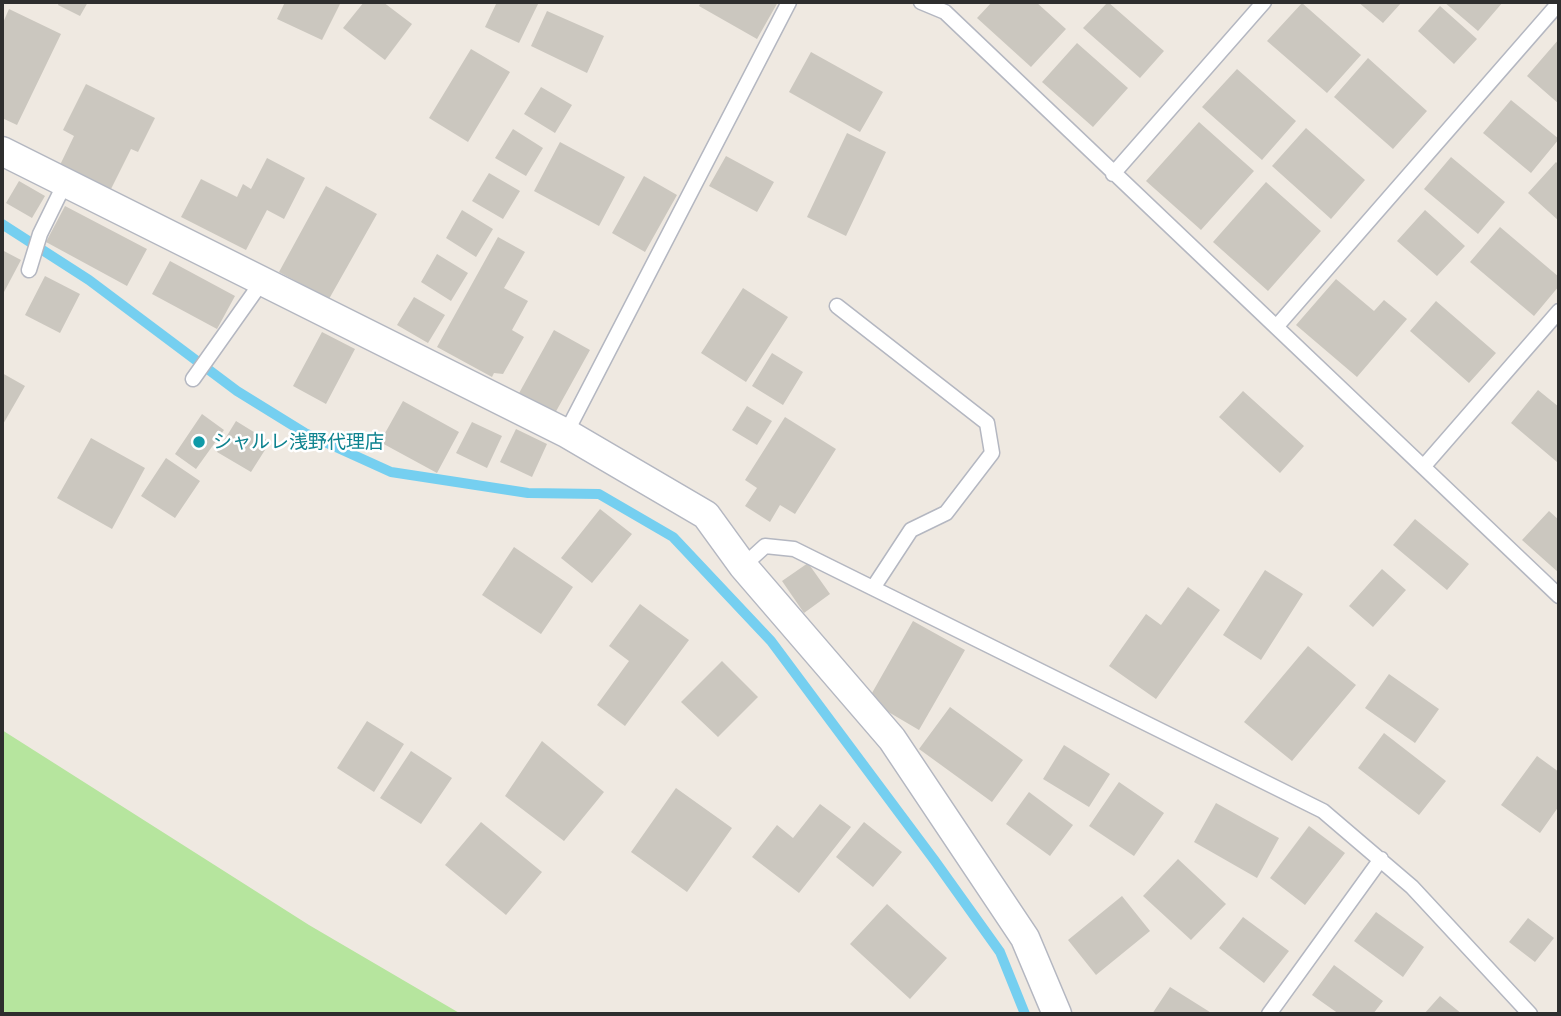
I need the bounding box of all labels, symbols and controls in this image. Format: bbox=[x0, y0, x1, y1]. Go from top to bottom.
place label: シャルレ浅野代理店 bbox=[213, 431, 384, 453]
marker: シャルレ浅野代理店 bbox=[191, 434, 207, 450]

